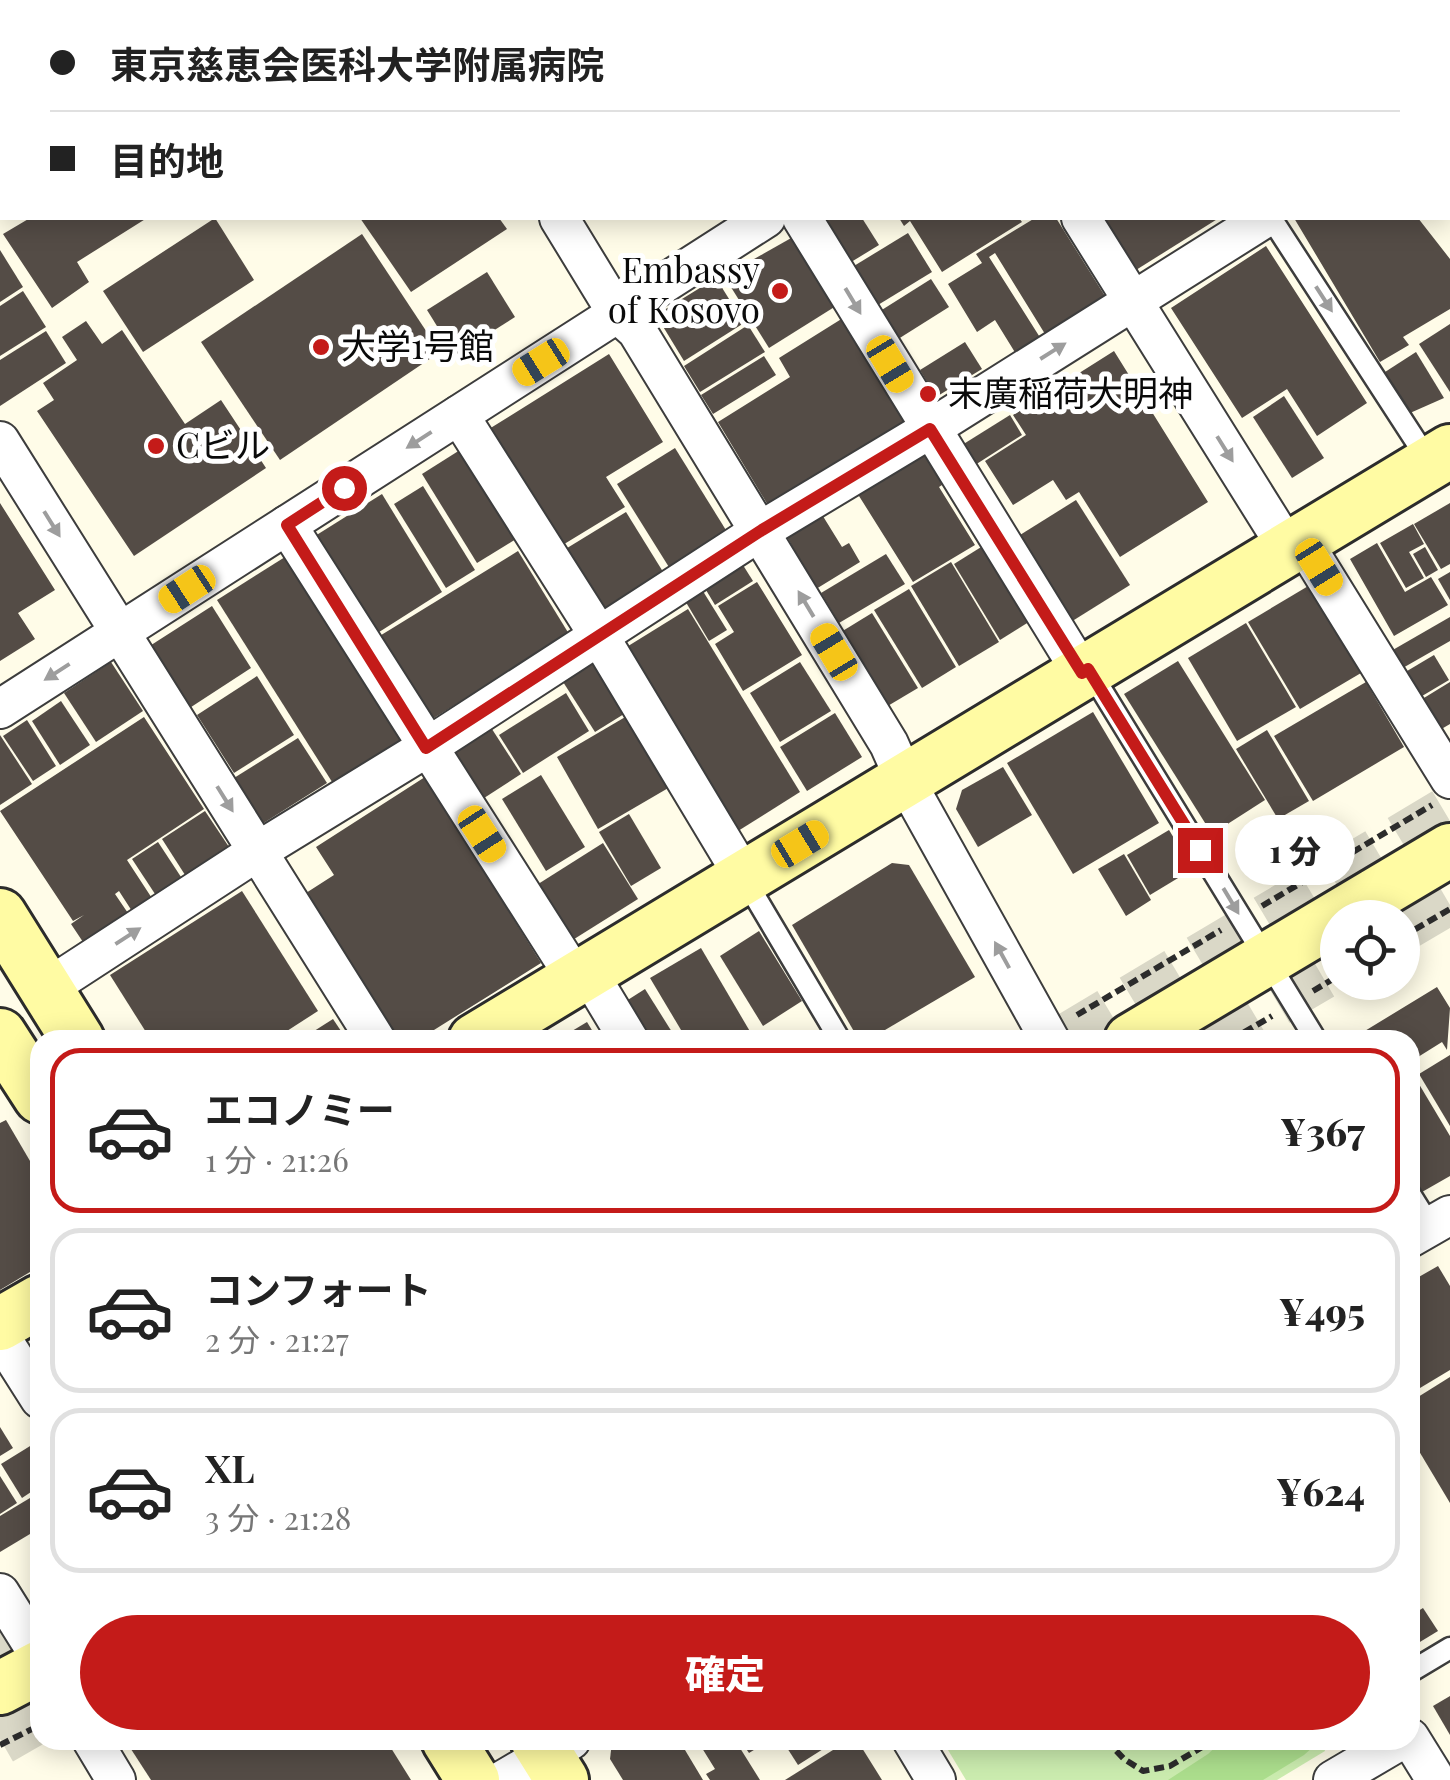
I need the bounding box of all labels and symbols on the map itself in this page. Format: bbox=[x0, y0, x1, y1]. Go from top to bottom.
place label: Embassy of Kosovo bbox=[608, 245, 760, 332]
marker: Embassy of Kosovo bbox=[769, 280, 791, 302]
one-way arrow bbox=[1315, 286, 1333, 313]
one-way arrow bbox=[844, 287, 861, 315]
place label: 大学1号館 bbox=[341, 321, 494, 368]
car bbox=[862, 331, 918, 397]
car bbox=[508, 333, 574, 391]
marker: 大学1号館 bbox=[310, 336, 332, 358]
one-way arrow bbox=[1039, 343, 1067, 360]
place label: 末廣稲荷大明神 bbox=[948, 368, 1193, 415]
marker: 末廣稲荷大明神 bbox=[917, 383, 939, 405]
place label: Cビル bbox=[176, 420, 270, 467]
one-way arrow bbox=[405, 431, 433, 449]
marker: Cビル bbox=[145, 435, 167, 457]
one-way arrow bbox=[1216, 435, 1234, 463]
route start bbox=[322, 466, 367, 511]
one-way arrow bbox=[43, 510, 60, 538]
car bbox=[1290, 534, 1348, 600]
car bbox=[154, 560, 220, 618]
one-way arrow bbox=[798, 590, 815, 618]
car bbox=[806, 619, 862, 685]
one-way arrow bbox=[43, 663, 71, 681]
one-way arrow bbox=[215, 785, 233, 813]
car bbox=[453, 801, 511, 867]
callout: 1 分 bbox=[1235, 815, 1355, 885]
car bbox=[767, 816, 833, 872]
route end bbox=[1178, 828, 1223, 873]
one-way arrow bbox=[1221, 888, 1240, 915]
one-way arrow bbox=[114, 927, 141, 946]
one-way arrow bbox=[994, 941, 1012, 969]

